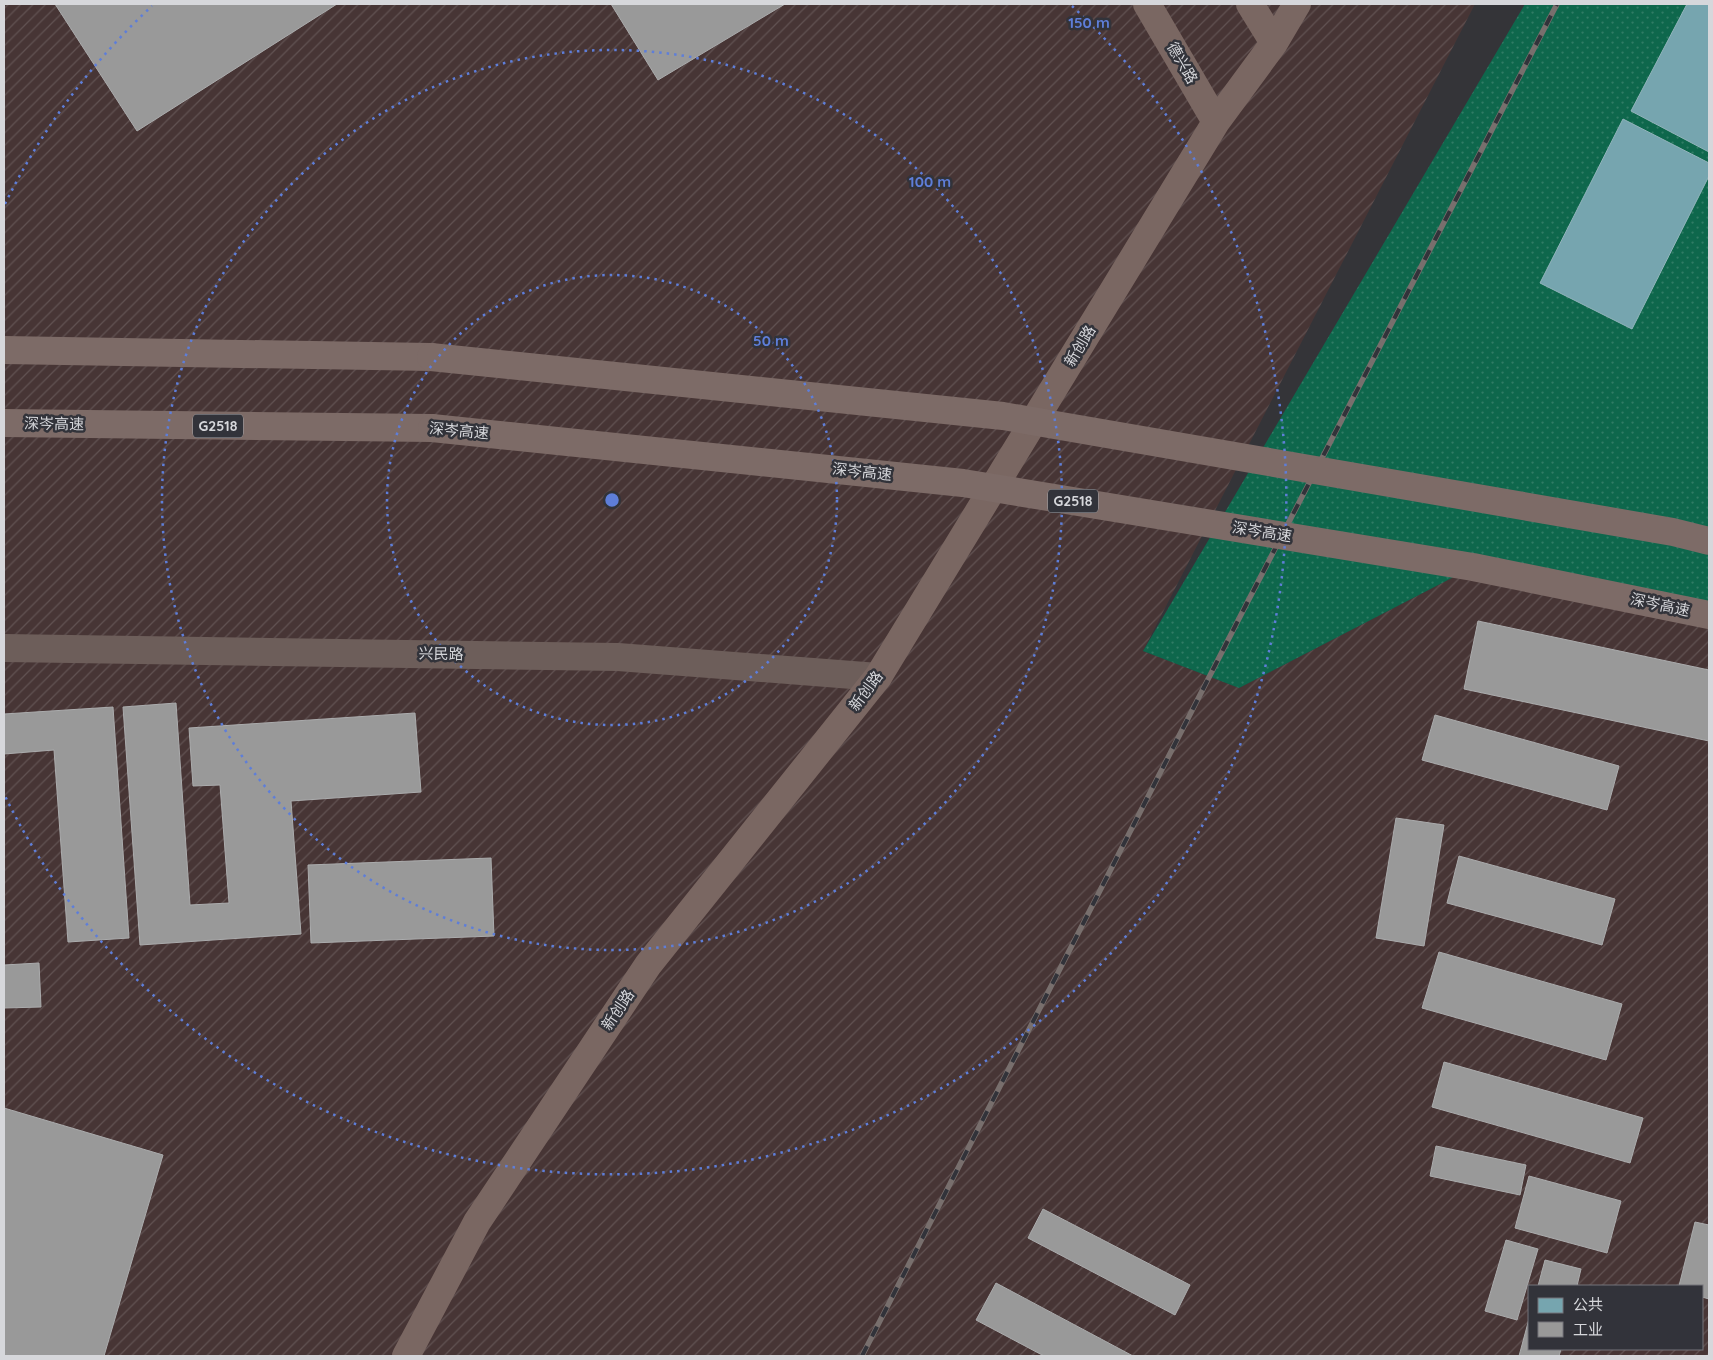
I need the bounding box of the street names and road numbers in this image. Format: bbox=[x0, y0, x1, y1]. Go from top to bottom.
street label: 德兴路 bbox=[1163, 39, 1202, 87]
street label: 新创路 bbox=[1060, 322, 1099, 370]
street label: 深岑高速 bbox=[24, 413, 84, 434]
road number: G2518 bbox=[193, 414, 243, 438]
street label: 深岑高速 bbox=[428, 418, 490, 443]
street label: 深岑高速 bbox=[831, 459, 893, 484]
road number: G2518 bbox=[1048, 490, 1098, 512]
street label: 深岑高速 bbox=[1231, 517, 1293, 546]
street label: 深岑高速 bbox=[1629, 589, 1691, 620]
street label: 兴民路 bbox=[418, 644, 464, 663]
street label: 新创路 bbox=[844, 667, 887, 714]
street label: 新创路 bbox=[597, 986, 638, 1034]

